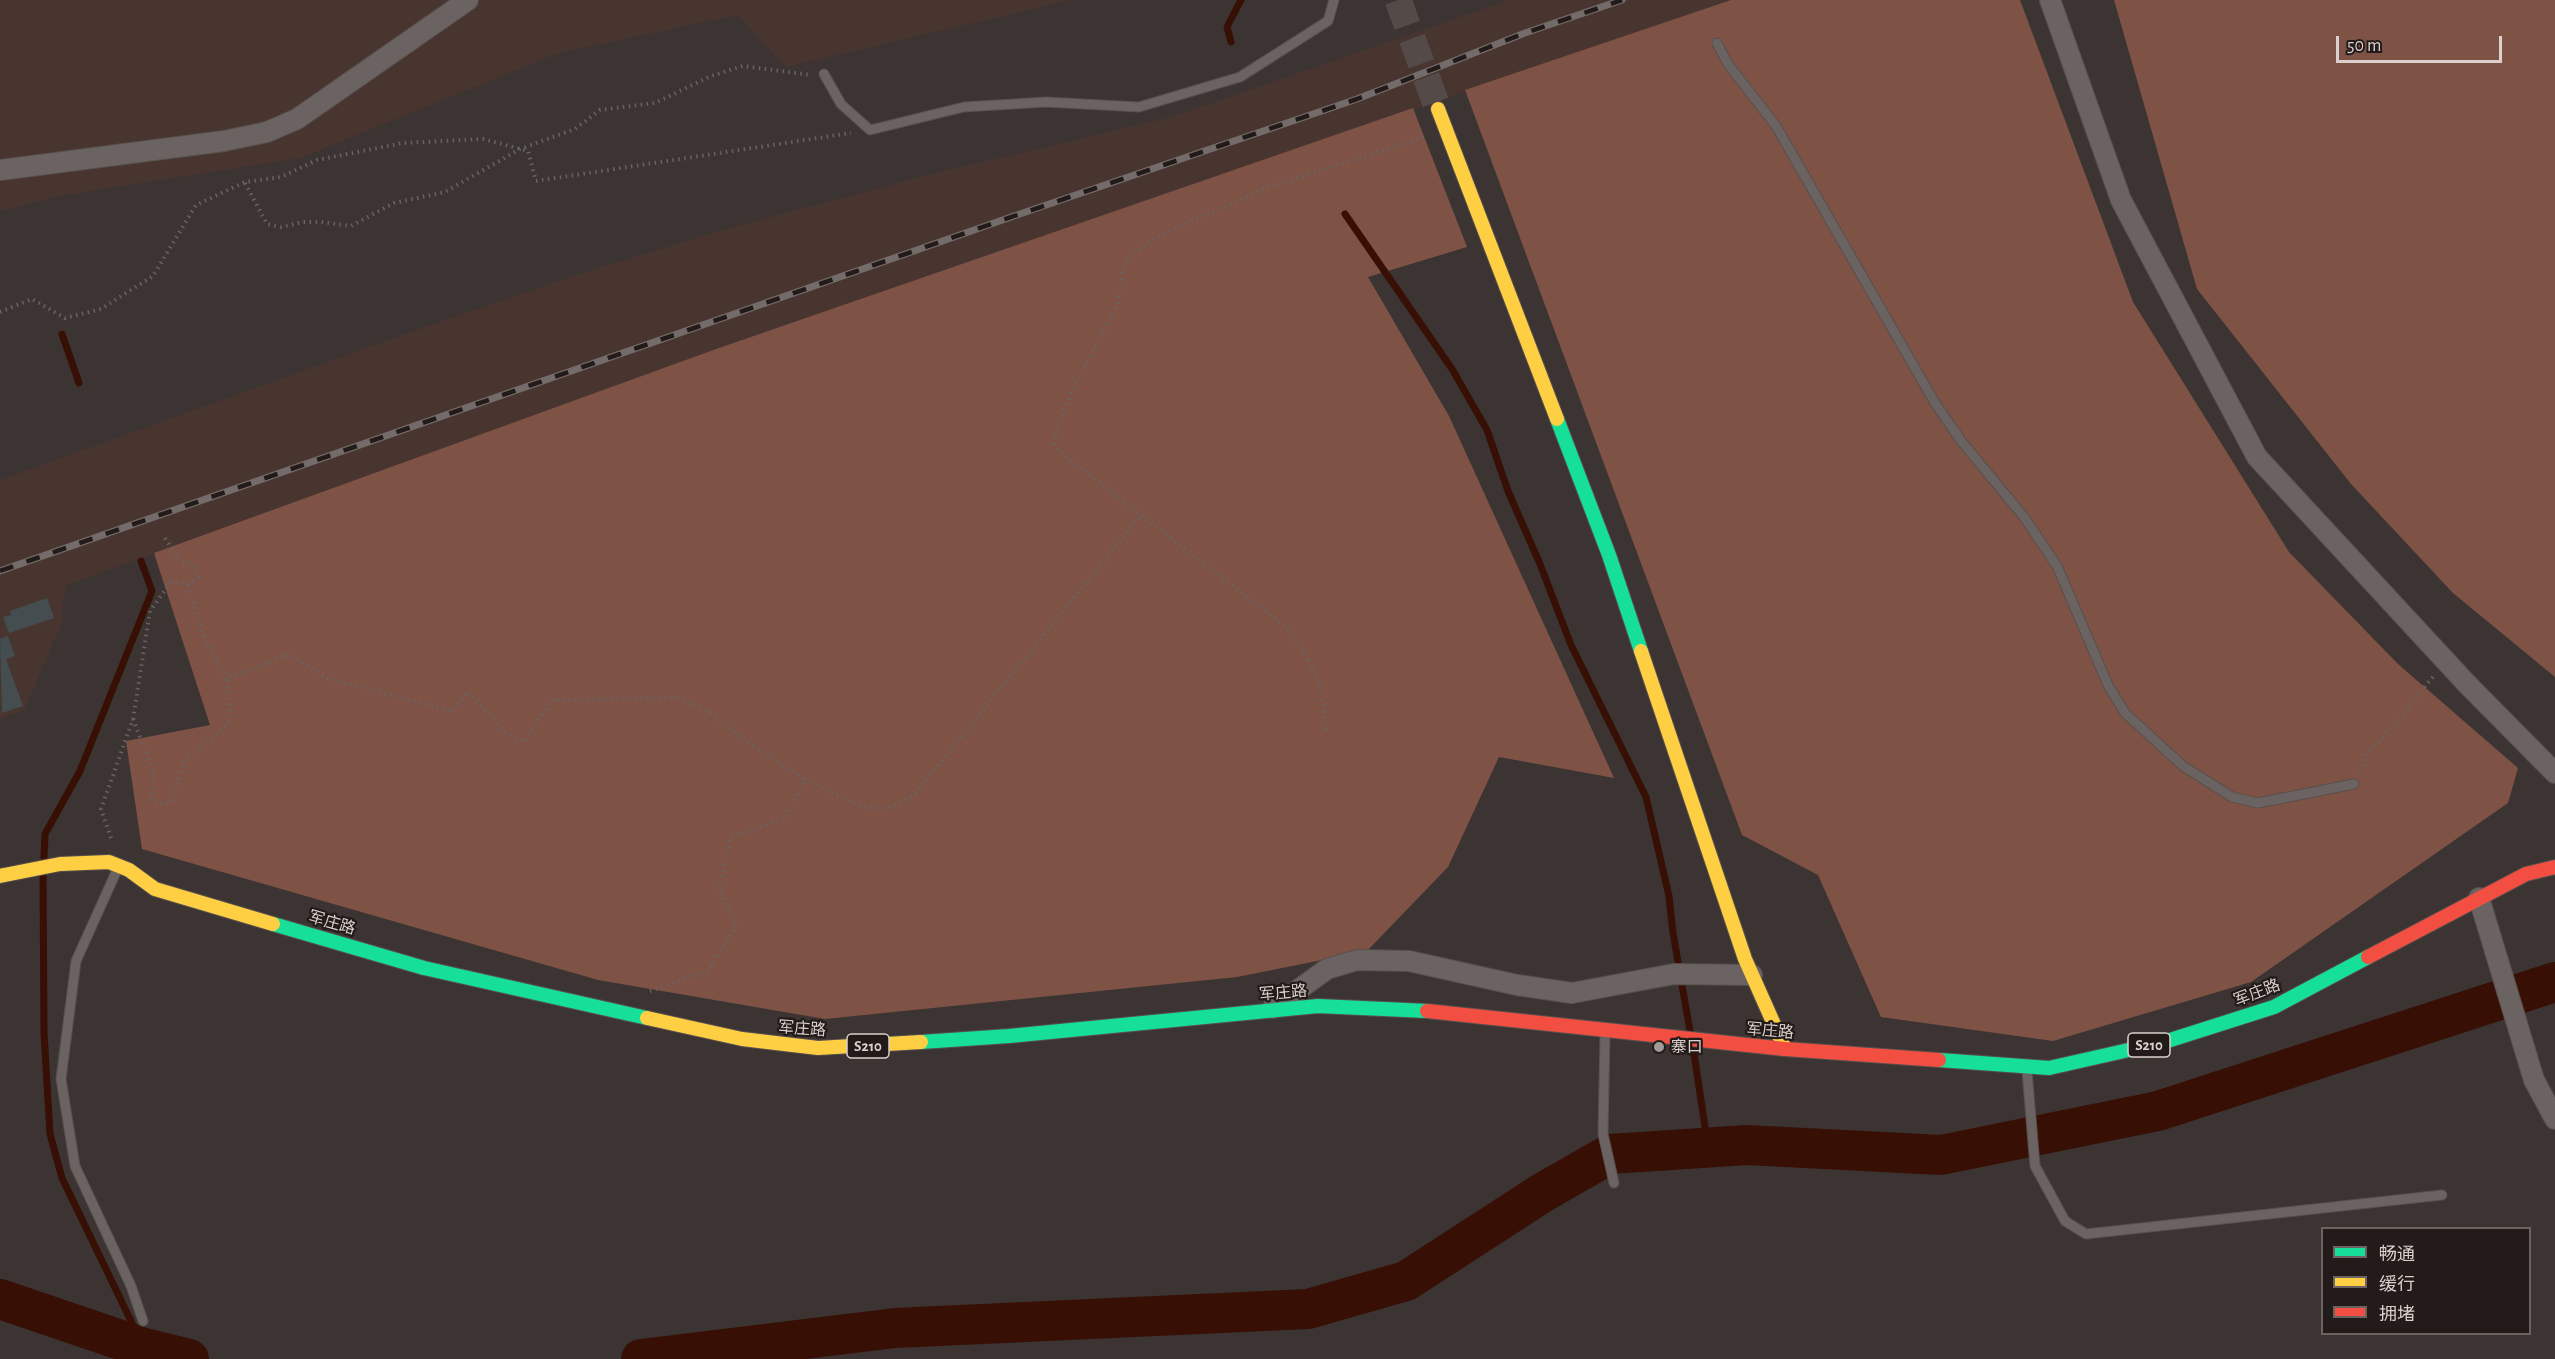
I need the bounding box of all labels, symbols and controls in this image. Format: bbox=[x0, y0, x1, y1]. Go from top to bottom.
scale bar bbox=[2339, 24, 2506, 62]
text: 50 m bbox=[2347, 37, 2381, 55]
street label: 军庄路 bbox=[306, 907, 358, 939]
street label: 军庄路 bbox=[2231, 975, 2283, 1011]
street label: 军庄路 bbox=[1258, 981, 1308, 1005]
street label: 军庄路 bbox=[777, 1018, 827, 1040]
street label: 军庄路 bbox=[1745, 1019, 1795, 1043]
road number: S210 bbox=[2128, 1033, 2170, 1057]
road number: S210 bbox=[847, 1034, 889, 1058]
place label: 寨口 bbox=[1671, 1037, 1703, 1057]
marker: 寨口 bbox=[1652, 1040, 1666, 1054]
legend bbox=[2321, 1227, 2531, 1335]
text: 畅通 bbox=[2379, 1246, 2415, 1264]
text: 缓行 bbox=[2379, 1276, 2415, 1294]
text: 拥堵 bbox=[2379, 1306, 2415, 1324]

